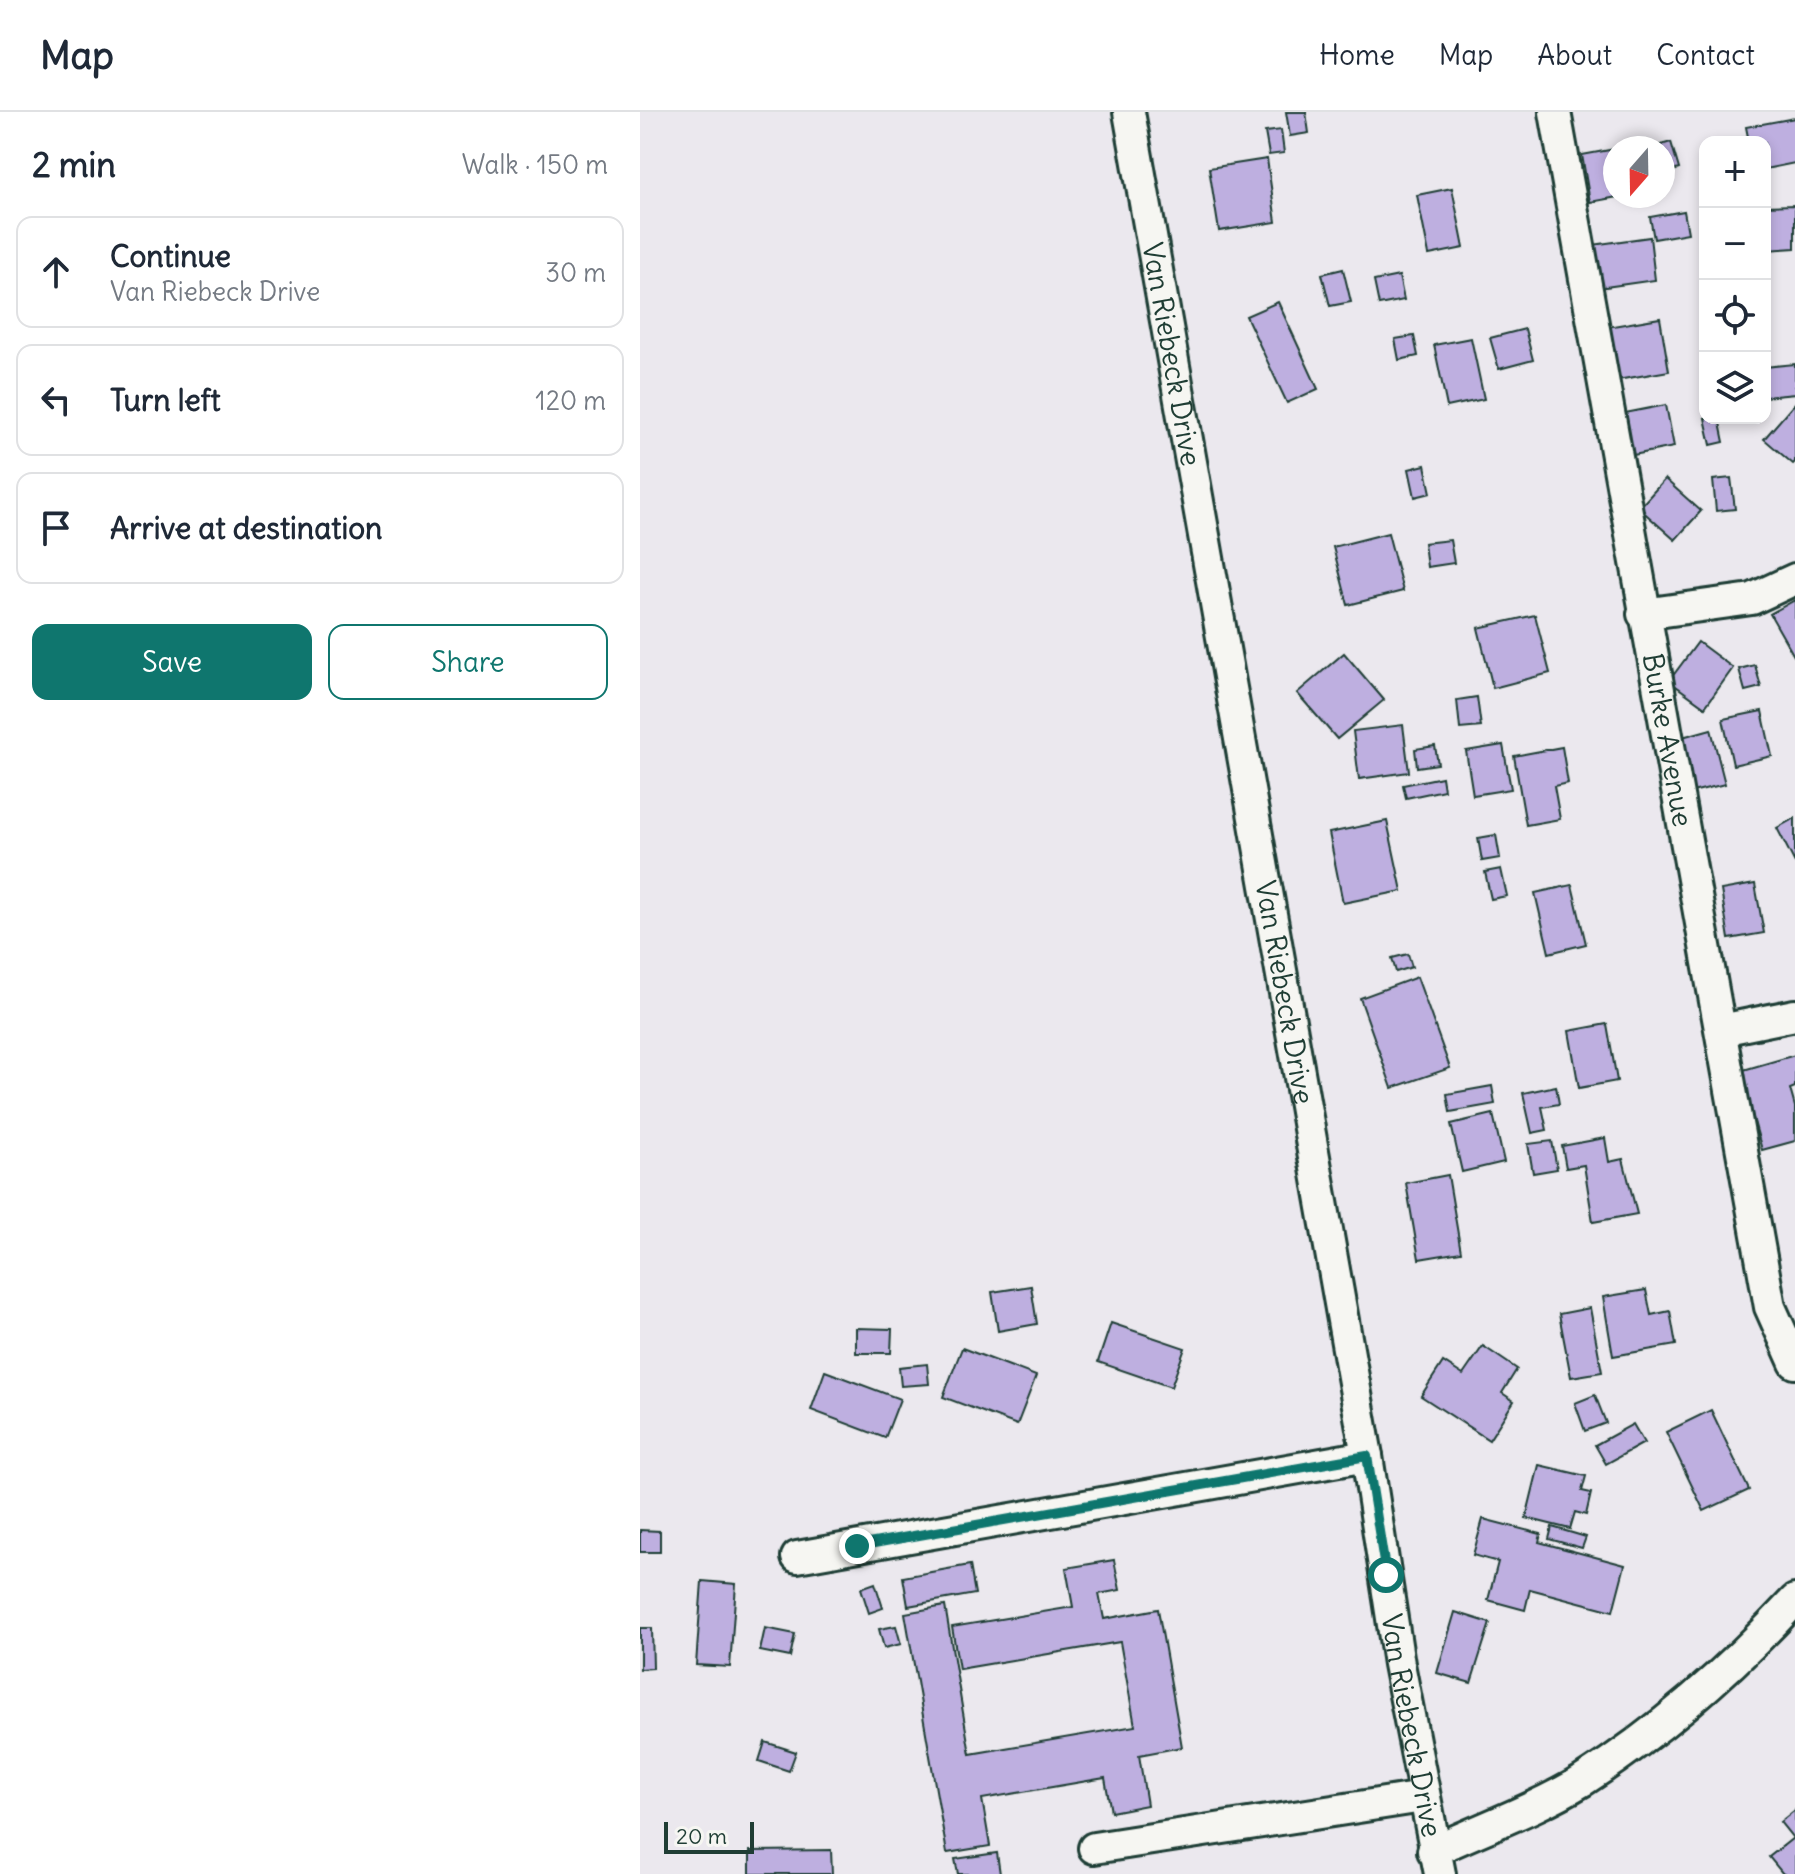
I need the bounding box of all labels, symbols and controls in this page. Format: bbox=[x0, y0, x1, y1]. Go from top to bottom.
text: Map bbox=[40, 32, 114, 79]
text: Home bbox=[1319, 37, 1395, 73]
text: Map bbox=[1439, 37, 1493, 73]
text: About bbox=[1537, 37, 1612, 73]
text: Contact bbox=[1656, 37, 1755, 73]
north arrow bbox=[1603, 136, 1675, 208]
map controls bbox=[1699, 136, 1771, 424]
button: + bbox=[1699, 136, 1771, 208]
text: 2 min bbox=[32, 143, 116, 186]
text: Walk · 150 m bbox=[462, 148, 608, 181]
button: − bbox=[1699, 208, 1771, 280]
text: Continue bbox=[110, 237, 231, 275]
street label: Van Riebeck Drive bbox=[1134, 240, 1209, 469]
icon: ahead bbox=[34, 250, 78, 294]
text: 30 m bbox=[545, 256, 606, 289]
text: Van Riebeck Drive bbox=[110, 275, 320, 308]
button: locate bbox=[1699, 280, 1771, 352]
button: layers bbox=[1699, 352, 1771, 424]
icon: left bbox=[34, 378, 78, 422]
text: Turn left bbox=[110, 381, 221, 419]
text: 120 m bbox=[535, 384, 606, 417]
icon: arrive bbox=[34, 506, 78, 550]
text: Arrive at destination bbox=[110, 509, 382, 547]
button: Save bbox=[32, 624, 312, 700]
button: Share bbox=[328, 624, 608, 700]
street label: Burke Avenue bbox=[1635, 650, 1701, 830]
street label: Van Riebeck Drive bbox=[1247, 878, 1322, 1107]
route end bbox=[839, 1528, 875, 1564]
route start bbox=[1368, 1557, 1404, 1593]
street label: Van Riebeck Drive bbox=[1374, 1611, 1450, 1840]
scale bar bbox=[664, 1818, 754, 1854]
text: 20 m bbox=[676, 1822, 727, 1850]

